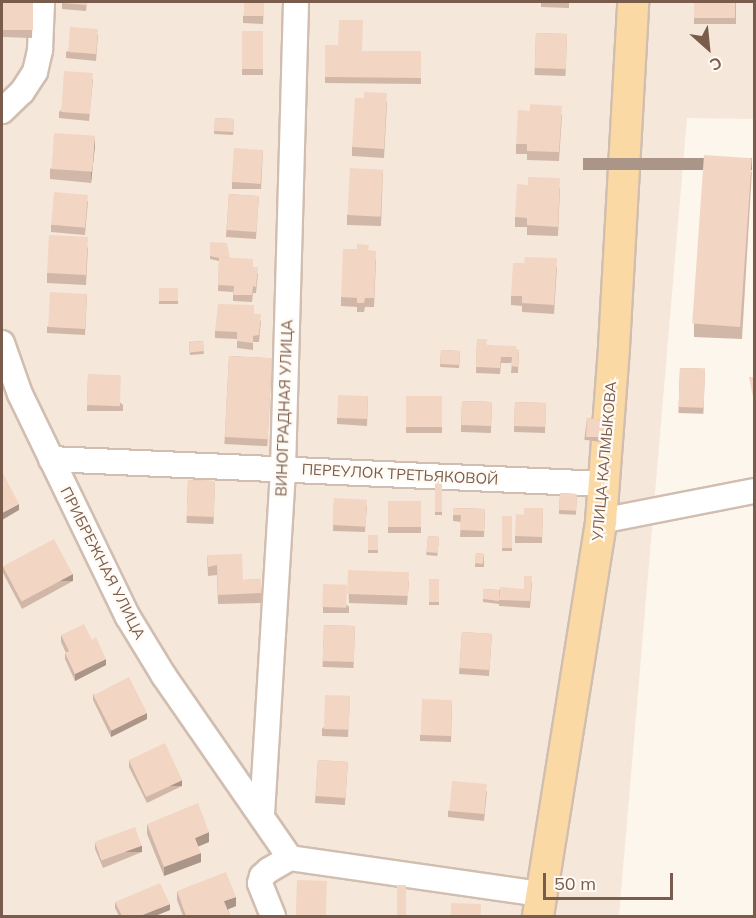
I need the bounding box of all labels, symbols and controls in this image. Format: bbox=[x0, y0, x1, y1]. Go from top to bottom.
north arrow bbox=[678, 18, 738, 78]
text: С bbox=[707, 53, 726, 75]
street label: ВИНОГРАДНАЯ УЛИЦА bbox=[272, 319, 296, 497]
street label: УЛИЦА КАЛМЫКОВА bbox=[588, 381, 620, 541]
street label: ПЕРЕУЛОК ТРЕТЬЯКОВОЙ bbox=[301, 460, 499, 488]
street label: ПРИБРЕЖНАЯ УЛИЦА bbox=[57, 484, 149, 642]
scale bar bbox=[546, 861, 676, 899]
text: 50 m bbox=[554, 872, 596, 895]

